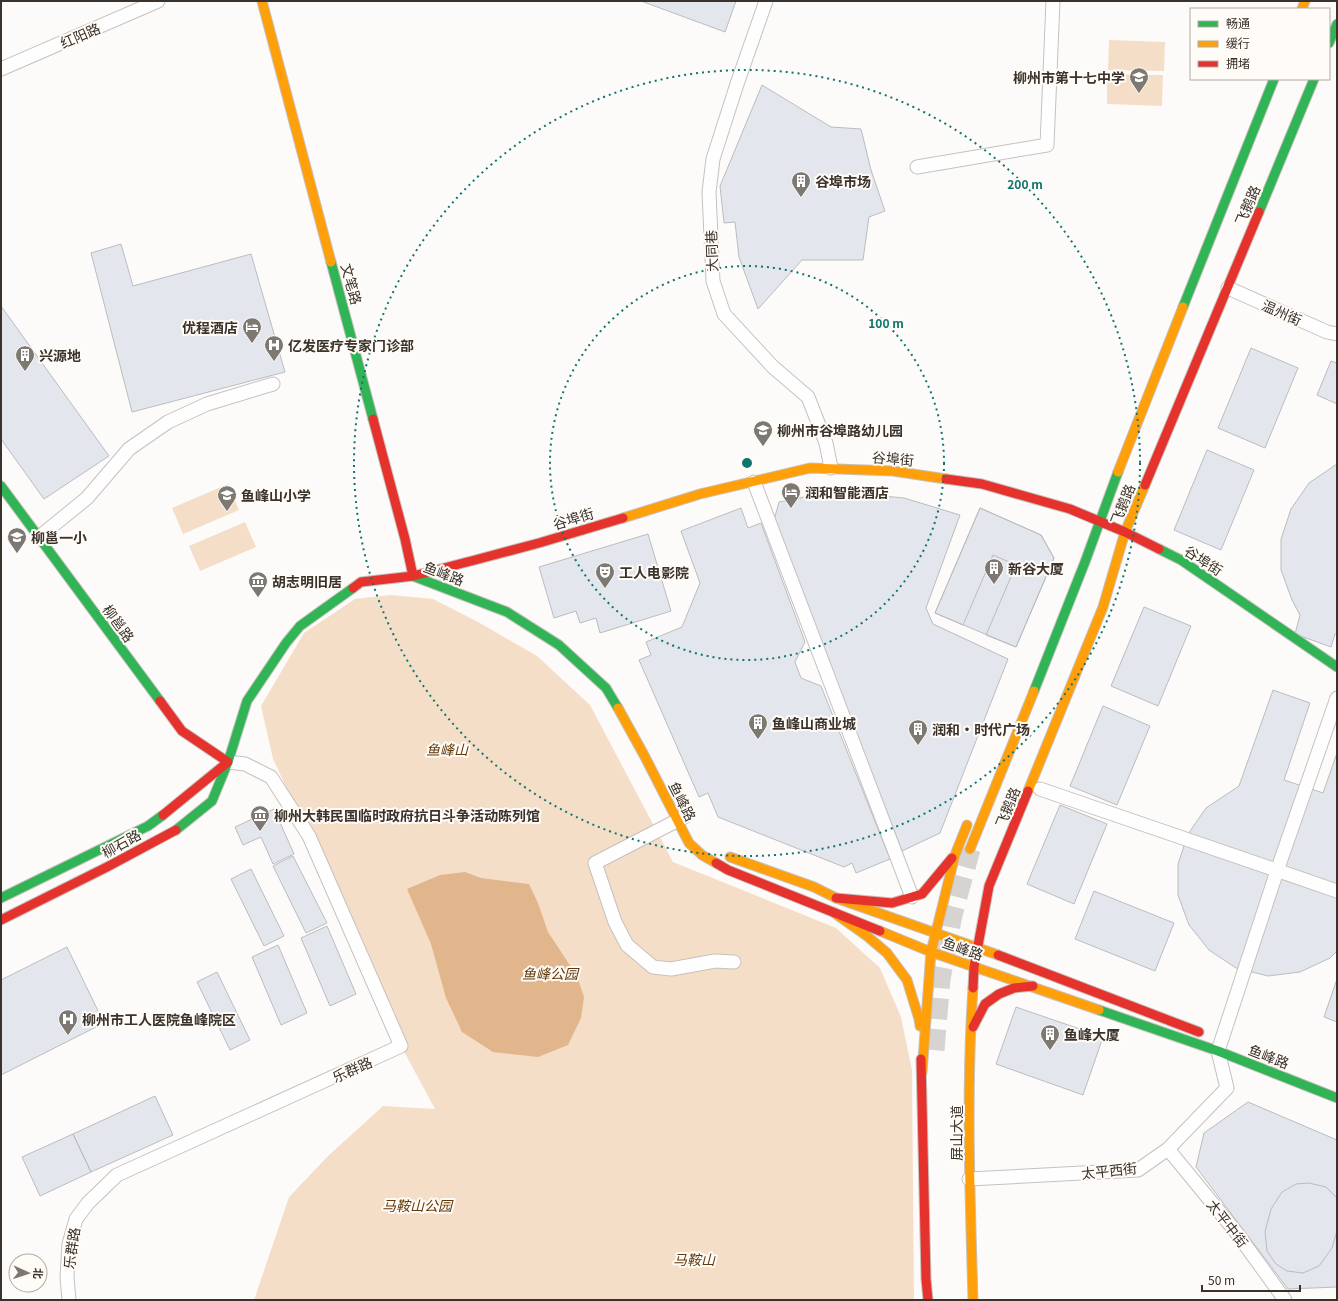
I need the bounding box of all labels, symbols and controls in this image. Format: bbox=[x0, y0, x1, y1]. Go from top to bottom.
legend bbox=[1190, 8, 1330, 80]
text: 畅通 bbox=[1226, 14, 1250, 31]
street label: 红阳路 bbox=[57, 18, 103, 52]
text: 缓行 bbox=[1226, 34, 1250, 51]
text: 拥堵 bbox=[1226, 54, 1250, 71]
school or university icon: 柳州市第十七中学 bbox=[1128, 66, 1150, 94]
place label: 柳州市第十七中学 bbox=[1013, 67, 1125, 87]
building icon: 谷埠市场 bbox=[790, 170, 812, 198]
place label: 谷埠市场 bbox=[815, 171, 871, 191]
text: 200 m bbox=[1007, 175, 1043, 192]
street label: 飞鹅路 bbox=[1230, 182, 1264, 228]
street label: 大同巷 bbox=[700, 230, 722, 272]
street label: 文笔路 bbox=[337, 261, 367, 307]
street label: 温州街 bbox=[1259, 294, 1305, 330]
text: 100 m bbox=[868, 314, 904, 331]
hotel icon: 优程酒店 bbox=[241, 316, 263, 344]
place label: 优程酒店 bbox=[182, 317, 238, 337]
hospital icon: 亿发医疗专家门诊部 bbox=[263, 334, 285, 362]
place label: 亿发医疗专家门诊部 bbox=[288, 335, 414, 355]
building icon: 兴源地 bbox=[14, 344, 36, 372]
place label: 兴源地 bbox=[39, 345, 81, 365]
school or university icon: 柳州市谷埠路幼儿园 bbox=[752, 419, 774, 447]
place label: 柳州市谷埠路幼儿园 bbox=[777, 420, 903, 440]
street label: 谷埠街 bbox=[871, 446, 915, 470]
centre of rings bbox=[740, 456, 754, 470]
hotel icon: 润和智能酒店 bbox=[780, 481, 802, 509]
street label: 飞鹅路 bbox=[1105, 481, 1139, 527]
place label: 润和智能酒店 bbox=[805, 482, 889, 502]
school or university icon: 鱼峰山小学 bbox=[216, 484, 238, 512]
place label: 鱼峰山小学 bbox=[241, 485, 311, 505]
street label: 谷埠街 bbox=[550, 502, 596, 534]
school or university icon: 柳邕一小 bbox=[6, 526, 28, 554]
place label: 柳邕一小 bbox=[31, 527, 87, 547]
street label: 谷埠街 bbox=[1181, 540, 1227, 580]
street label: 鱼峰路 bbox=[421, 556, 467, 590]
building icon: 新谷大厦 bbox=[983, 557, 1005, 585]
place label: 新谷大厦 bbox=[1008, 558, 1064, 578]
theatre icon: 工人电影院 bbox=[594, 561, 616, 589]
place label: 工人电影院 bbox=[619, 562, 689, 582]
museum icon: 胡志明旧居 bbox=[247, 570, 269, 598]
place label: 胡志明旧居 bbox=[272, 571, 342, 591]
street label: 柳邕路 bbox=[99, 600, 139, 646]
building icon: 鱼峰山商业城 bbox=[747, 712, 769, 740]
place label: 鱼峰山商业城 bbox=[772, 713, 856, 733]
building icon: 润和·时代广场 bbox=[907, 718, 929, 746]
place label: 润和·时代广场 bbox=[932, 719, 1030, 739]
park label: 鱼峰山 bbox=[426, 739, 469, 759]
street label: 鱼峰路 bbox=[665, 778, 701, 824]
street label: 飞鹅路 bbox=[990, 784, 1024, 830]
museum icon: 柳州大韩民国临时政府抗日斗争活动陈列馆 bbox=[249, 804, 271, 832]
place label: 柳州大韩民国临时政府抗日斗争活动陈列馆 bbox=[274, 805, 540, 825]
street label: 柳石路 bbox=[98, 824, 144, 862]
street label: 鱼峰路 bbox=[940, 932, 986, 964]
park label: 鱼峰公园 bbox=[522, 963, 580, 983]
hospital icon: 柳州市工人医院鱼峰院区 bbox=[57, 1008, 79, 1036]
place label: 柳州市工人医院鱼峰院区 bbox=[82, 1009, 236, 1029]
building icon: 鱼峰大厦 bbox=[1039, 1023, 1061, 1051]
place label: 鱼峰大厦 bbox=[1064, 1024, 1120, 1044]
street label: 鱼峰路 bbox=[1246, 1039, 1292, 1073]
street label: 乐群路 bbox=[329, 1051, 375, 1087]
street label: 屏山大道 bbox=[946, 1105, 966, 1161]
street label: 太平西街 bbox=[1080, 1157, 1138, 1183]
park label: 马鞍山公园 bbox=[382, 1195, 454, 1215]
street label: 太平中街 bbox=[1203, 1195, 1253, 1251]
street label: 乐群路 bbox=[58, 1226, 84, 1270]
park label: 马鞍山 bbox=[673, 1249, 716, 1269]
north arrow bbox=[8, 1253, 48, 1293]
scale bar bbox=[1202, 1267, 1300, 1293]
text: 北 bbox=[31, 1268, 47, 1279]
text: 50 m bbox=[1208, 1271, 1235, 1288]

